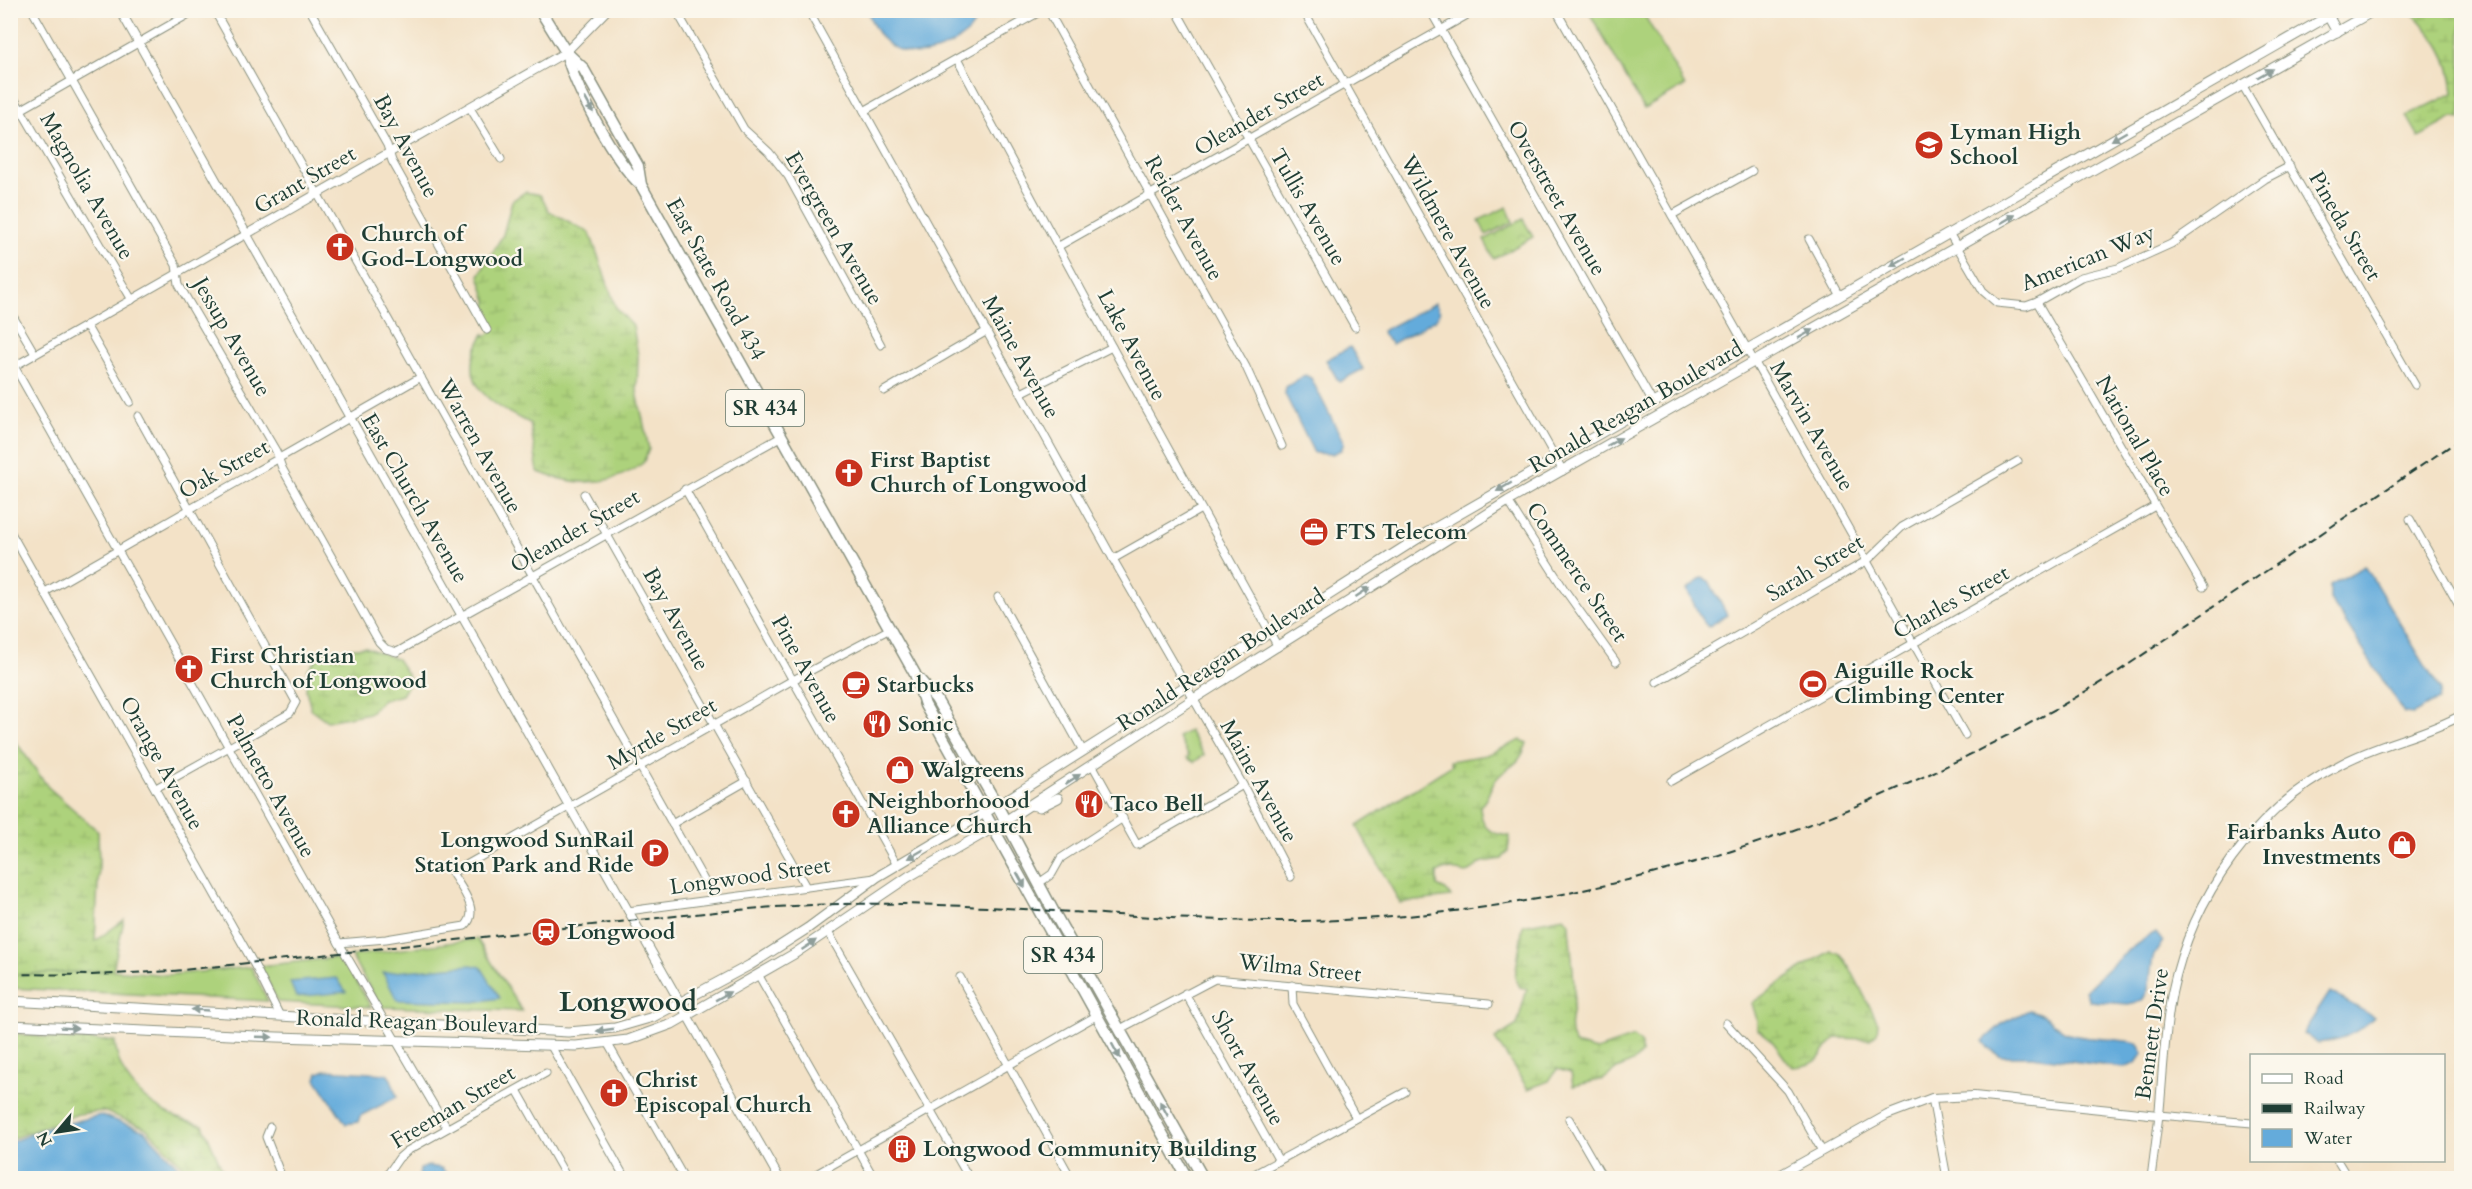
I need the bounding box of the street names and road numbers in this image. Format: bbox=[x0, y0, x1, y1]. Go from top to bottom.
street label: Oleander Street bbox=[1189, 65, 1329, 163]
street label: Bay Avenue bbox=[366, 89, 446, 203]
street label: Magnolia Avenue bbox=[33, 107, 141, 265]
street label: Overstreet Avenue bbox=[1500, 115, 1614, 281]
street label: Grant Street bbox=[248, 139, 362, 221]
street label: Tullis Avenue bbox=[1262, 143, 1354, 271]
street label: Evergreen Avenue bbox=[778, 146, 890, 310]
street label: Wildmere Avenue bbox=[1393, 149, 1503, 314]
street label: Reider Avenue bbox=[1137, 150, 1231, 286]
street label: Pineda Street bbox=[2302, 166, 2388, 286]
street label: East State Road 434 bbox=[659, 192, 773, 366]
street label: American Way bbox=[2017, 217, 2160, 298]
street label: Jessup Avenue bbox=[184, 269, 278, 402]
street label: Lake Avenue bbox=[1090, 284, 1174, 406]
street label: Maine Avenue bbox=[975, 290, 1067, 424]
street label: Ronald Reagan Boulevard bbox=[1524, 333, 1749, 481]
street label: Marvin Avenue bbox=[1763, 356, 1861, 496]
street label: National Place bbox=[2088, 370, 2182, 502]
street label: Warren Avenue bbox=[430, 372, 529, 519]
road number: SR 434 bbox=[726, 390, 804, 426]
street label: East Church Avenue bbox=[354, 408, 476, 588]
street label: Oak Street bbox=[173, 432, 275, 506]
street label: Oleander Street bbox=[505, 482, 645, 580]
street label: Commerce Street bbox=[1519, 496, 1635, 648]
street label: Sarah Street bbox=[1761, 527, 1869, 609]
street label: Charles Street bbox=[1888, 558, 2014, 646]
street label: Bay Avenue bbox=[635, 562, 717, 676]
street label: Ronald Reagan Boulevard bbox=[1111, 581, 1331, 739]
street label: Pine Avenue bbox=[764, 610, 848, 728]
street label: Orange Avenue bbox=[113, 691, 211, 835]
street label: Myrtle Street bbox=[602, 691, 722, 777]
street label: Palmetto Avenue bbox=[219, 709, 323, 863]
street label: Maine Avenue bbox=[1213, 714, 1305, 848]
street label: Longwood Street bbox=[668, 850, 832, 902]
road number: SR 434 bbox=[1024, 937, 1102, 973]
street label: Wilma Street bbox=[1236, 947, 1363, 989]
street label: Bennett Drive bbox=[2128, 966, 2176, 1102]
street label: Ronald Reagan Boulevard bbox=[295, 1003, 539, 1041]
street label: Short Avenue bbox=[1204, 1005, 1292, 1131]
street label: Freeman Street bbox=[385, 1058, 521, 1156]

